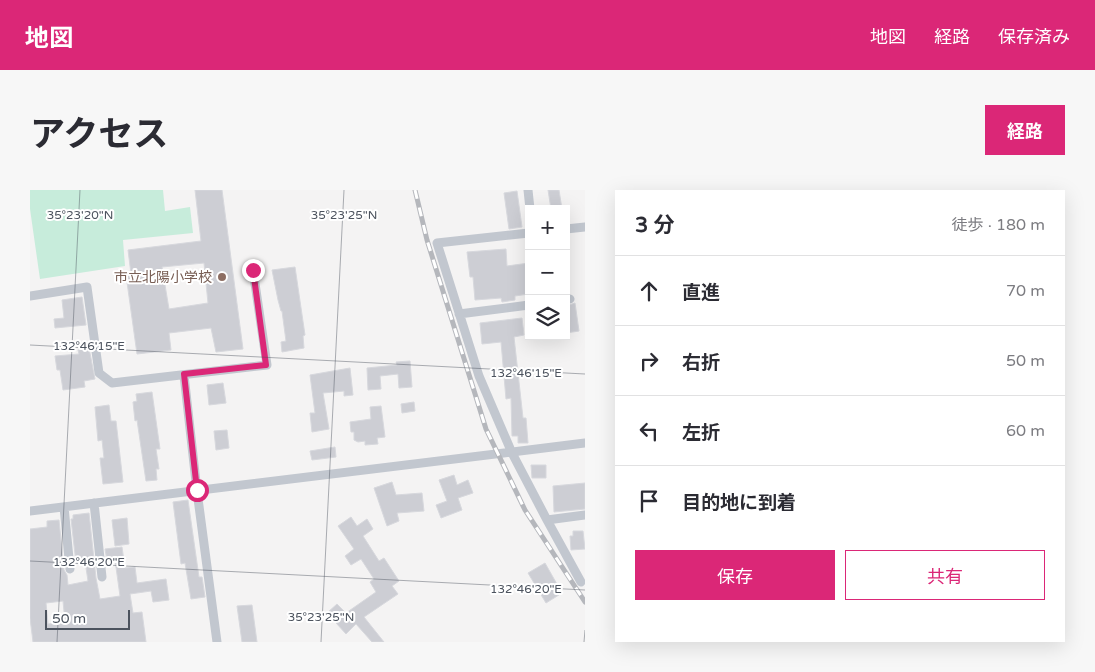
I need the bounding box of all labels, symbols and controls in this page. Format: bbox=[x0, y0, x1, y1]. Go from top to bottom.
text: 地図 bbox=[25, 24, 73, 53]
text: 地図 bbox=[870, 26, 906, 48]
text: 経路 bbox=[934, 26, 970, 48]
text: 保存済み bbox=[998, 26, 1070, 48]
button: 経路 bbox=[985, 105, 1065, 155]
text: アクセス bbox=[30, 114, 168, 156]
map controls bbox=[525, 205, 570, 340]
button: + bbox=[525, 205, 570, 250]
text: 35°23'20"N bbox=[47, 208, 113, 222]
text: 35°23'25"N bbox=[311, 208, 377, 222]
text: 3 分 bbox=[635, 213, 675, 238]
text: 徒歩 · 180 m bbox=[952, 215, 1045, 235]
button: − bbox=[525, 250, 570, 295]
route end bbox=[242, 259, 265, 282]
place label: 市立北陽小学校 bbox=[114, 269, 212, 286]
marker: 市立北陽小学校 bbox=[216, 271, 228, 283]
icon: ahead bbox=[635, 277, 663, 305]
text: 70 m bbox=[1006, 281, 1045, 301]
text: 直進 bbox=[682, 282, 720, 304]
button: layers bbox=[525, 295, 570, 340]
text: 132°46'15"E bbox=[53, 339, 125, 353]
icon: right bbox=[635, 347, 663, 375]
text: 50 m bbox=[1006, 351, 1045, 371]
text: 右折 bbox=[682, 352, 720, 374]
text: 132°46'15"E bbox=[490, 366, 562, 380]
icon: left bbox=[635, 417, 663, 445]
text: 60 m bbox=[1006, 421, 1045, 441]
text: 左折 bbox=[682, 422, 720, 444]
route start bbox=[186, 479, 209, 502]
icon: arrive bbox=[635, 487, 663, 515]
text: 目的地に到着 bbox=[682, 492, 796, 514]
button: 保存 bbox=[635, 550, 835, 600]
button: 共有 bbox=[845, 550, 1045, 600]
text: 132°46'20"E bbox=[53, 555, 125, 569]
text: 132°46'20"E bbox=[490, 582, 562, 596]
scale bar bbox=[45, 607, 130, 630]
text: 50 m bbox=[52, 610, 86, 627]
text: 35°23'25"N bbox=[288, 610, 354, 624]

